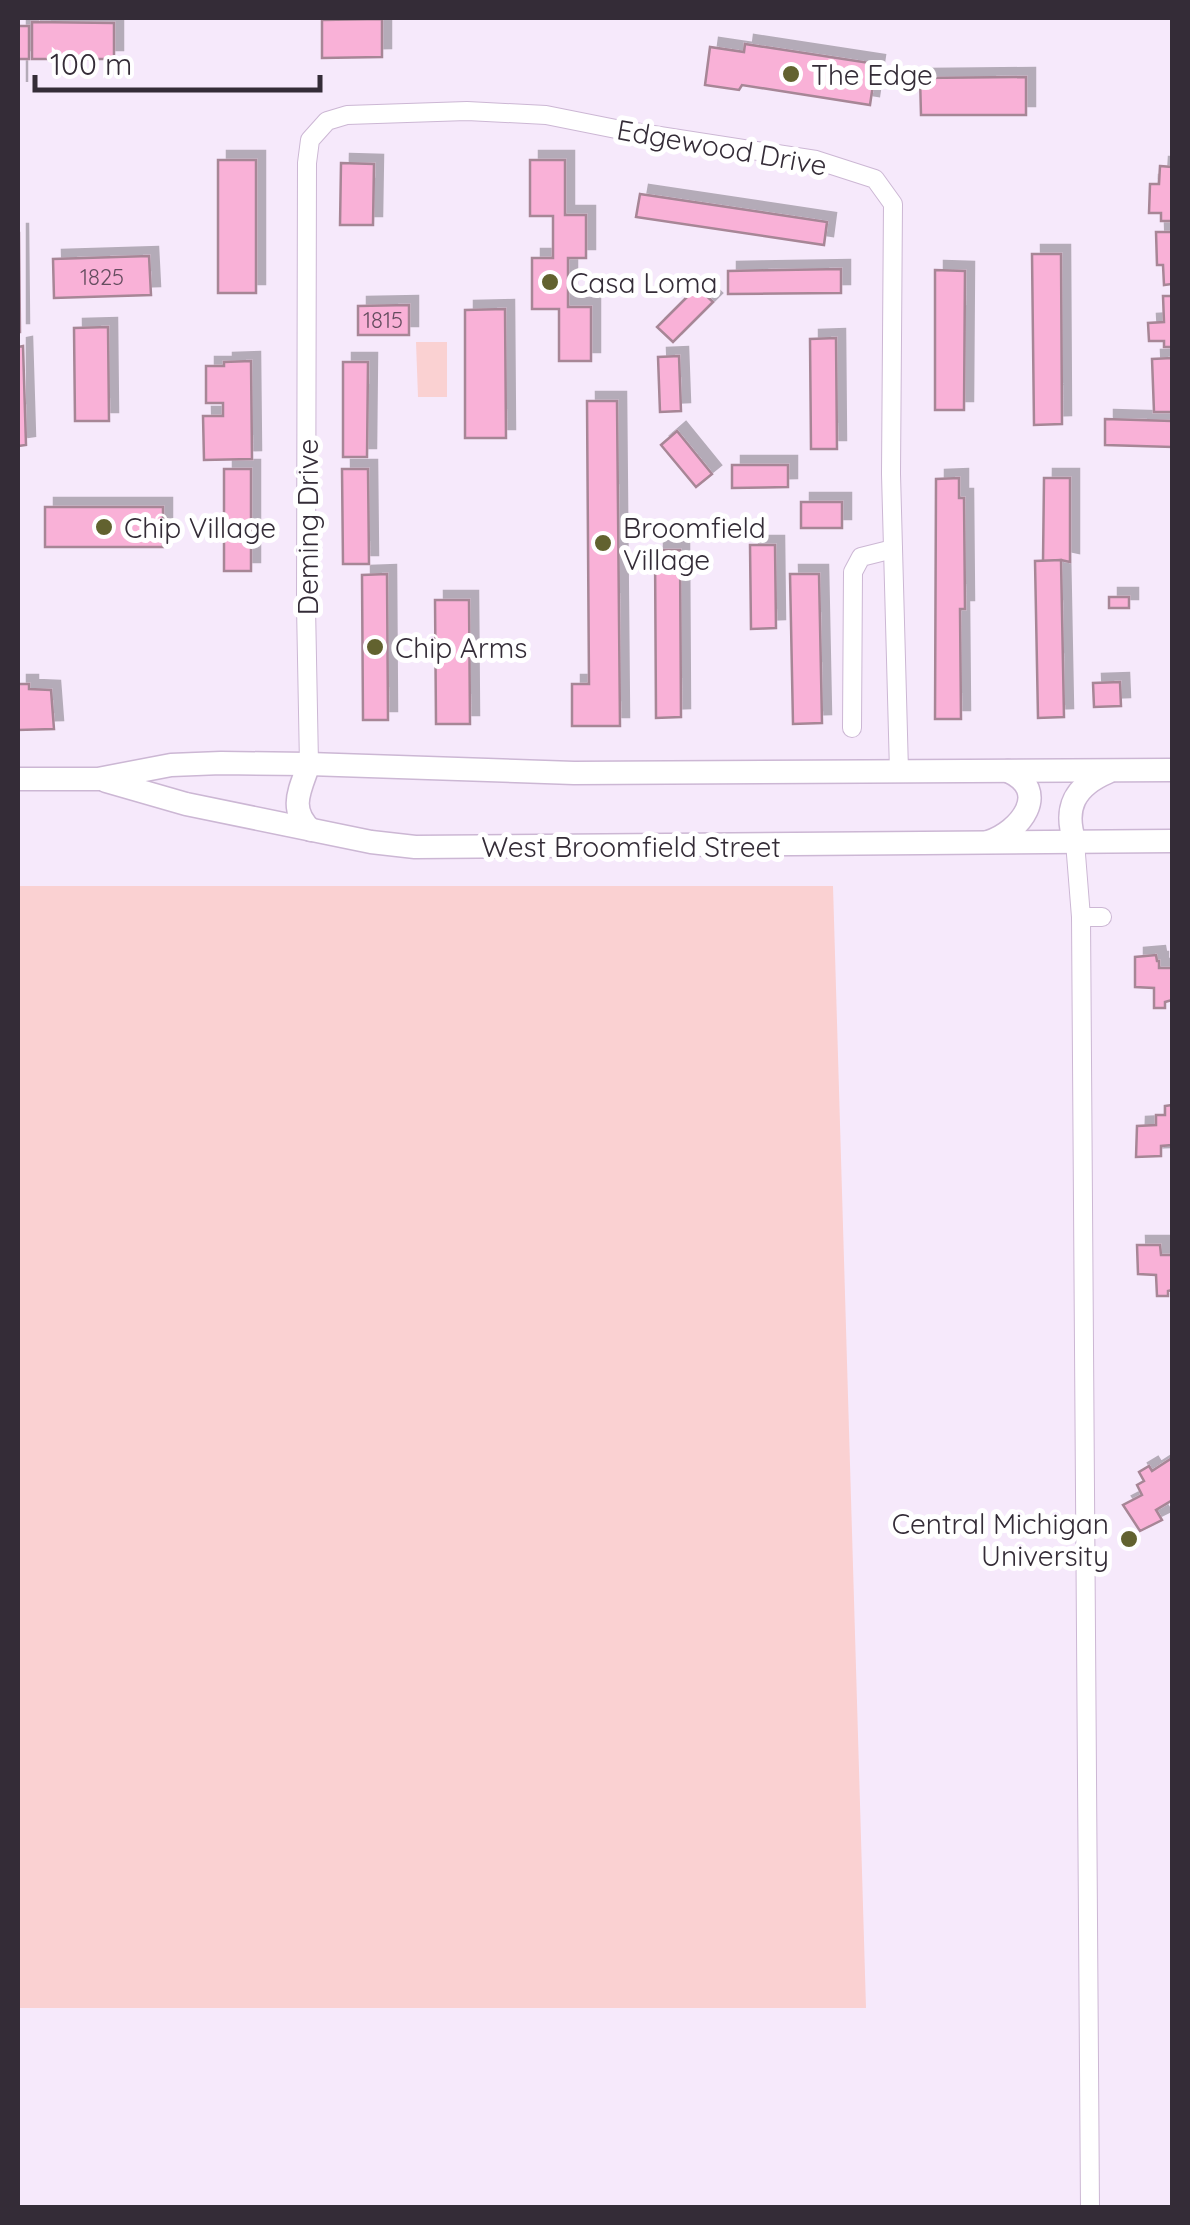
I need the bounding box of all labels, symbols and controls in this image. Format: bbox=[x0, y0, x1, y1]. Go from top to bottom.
scale bar bbox=[35, 30, 320, 92]
text: 100 m bbox=[50, 45, 132, 83]
place label: The Edge bbox=[811, 57, 933, 92]
marker: The Edge bbox=[780, 63, 802, 85]
street label: Edgewood Drive bbox=[614, 111, 830, 183]
house number: 1825 bbox=[80, 263, 124, 291]
place label: Casa Loma bbox=[570, 265, 718, 300]
marker: Casa Loma bbox=[539, 271, 561, 293]
house number: 1815 bbox=[363, 306, 403, 334]
street label: Deming Drive bbox=[290, 439, 325, 615]
place label: Chip Village bbox=[124, 510, 276, 545]
place label: Broomfield Village bbox=[623, 510, 766, 577]
marker: Chip Village bbox=[93, 516, 115, 538]
marker: Broomfield Village bbox=[592, 532, 614, 554]
place label: Chip Arms bbox=[395, 630, 527, 665]
marker: Chip Arms bbox=[364, 636, 386, 658]
street label: West Broomfield Street bbox=[481, 829, 781, 864]
place label: Central Michigan University bbox=[892, 1506, 1109, 1573]
marker: Central Michigan University bbox=[1118, 1528, 1140, 1550]

